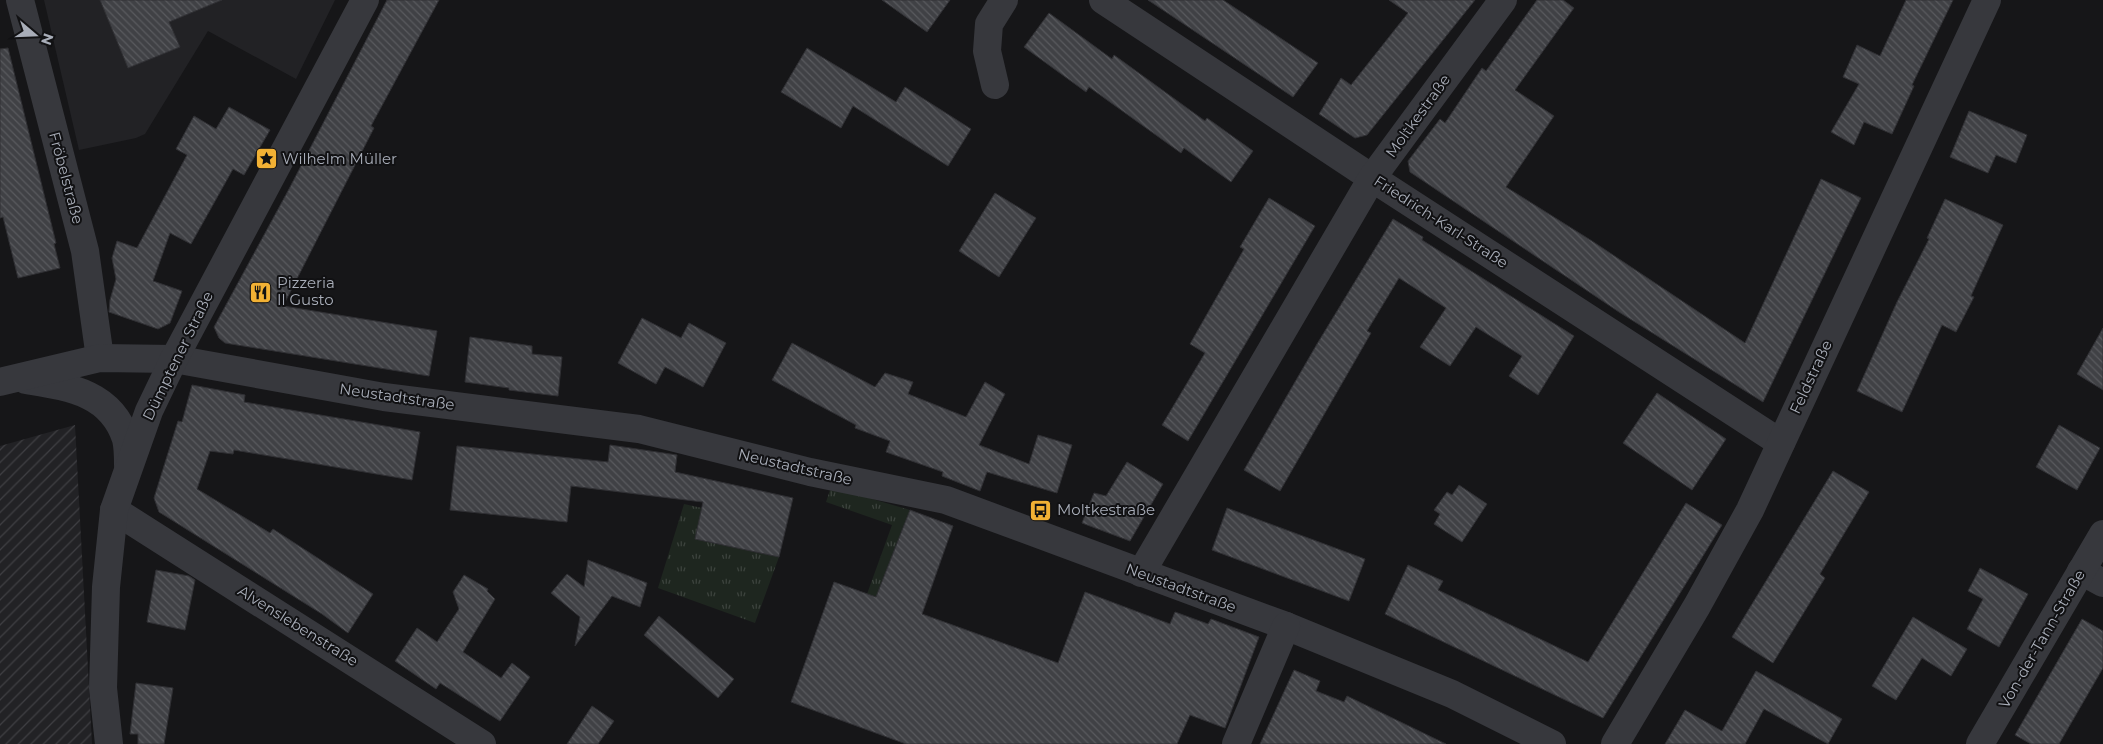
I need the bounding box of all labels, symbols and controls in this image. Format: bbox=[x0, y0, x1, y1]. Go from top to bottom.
north arrow bbox=[10, 10, 60, 60]
text: N bbox=[37, 31, 58, 48]
street label: Moltkestraße bbox=[1381, 70, 1454, 161]
street label: Fröbelstraße bbox=[45, 130, 88, 226]
place icon: Wilhelm Müller bbox=[254, 147, 278, 171]
place label: Wilhelm Müller bbox=[282, 149, 397, 168]
street label: Friedrich-Karl-Straße bbox=[1371, 171, 1512, 272]
place label: Pizzeria Il Gusto bbox=[277, 273, 335, 309]
restaurant icon: Pizzeria Il Gusto bbox=[249, 280, 273, 304]
street label: Dümptener Straße bbox=[138, 288, 217, 423]
street label: Feldstraße bbox=[1785, 337, 1836, 417]
street label: Neustadtstraße bbox=[338, 379, 456, 414]
street label: Neustadtstraße bbox=[736, 444, 854, 489]
bus stop icon: Moltkestraße bbox=[1029, 498, 1053, 522]
place label: Moltkestraße bbox=[1057, 500, 1155, 519]
street label: Neustadtstraße bbox=[1123, 559, 1239, 616]
street label: Von-der-Tann-Straße bbox=[1994, 566, 2089, 711]
street label: Alvenslebenstraße bbox=[235, 581, 362, 670]

